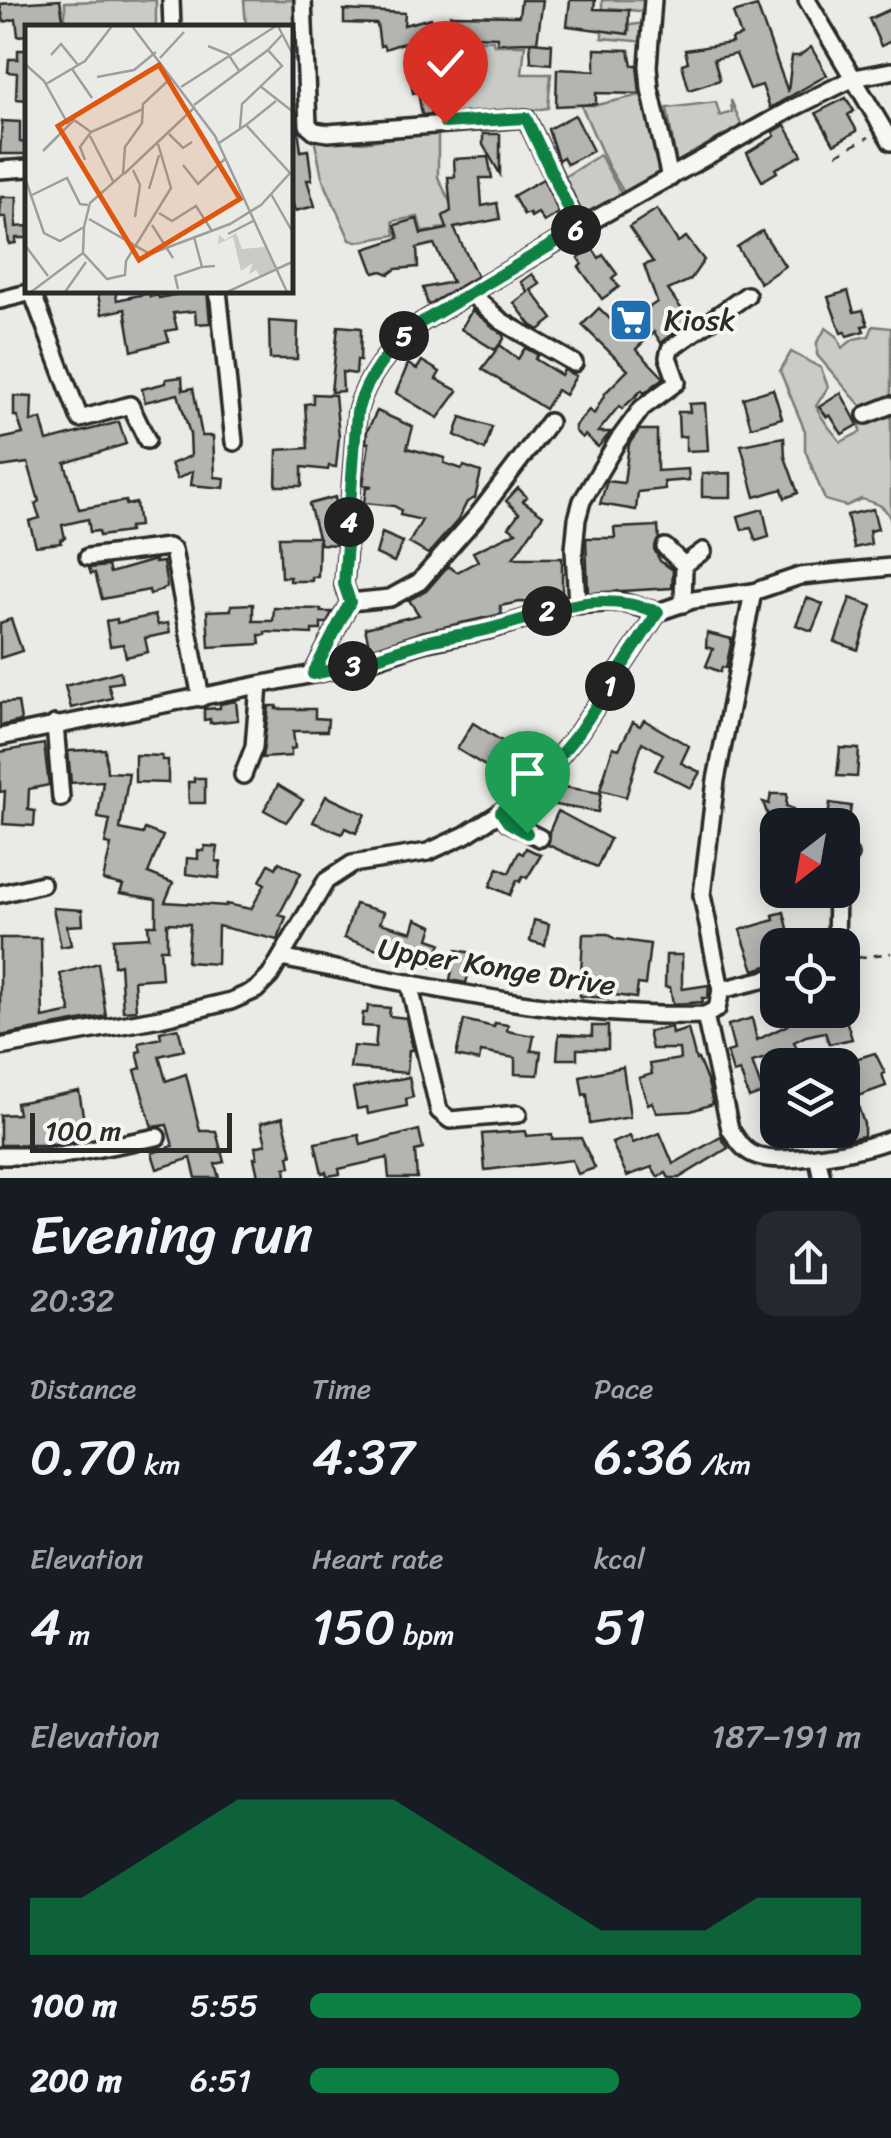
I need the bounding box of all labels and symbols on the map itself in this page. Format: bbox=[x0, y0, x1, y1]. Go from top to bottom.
pin bbox=[403, 21, 488, 124]
inset map bbox=[25, 25, 292, 292]
pin: 6 bbox=[551, 205, 601, 255]
place label: Kiosk bbox=[664, 293, 736, 347]
supermarket icon: Kiosk bbox=[608, 297, 654, 343]
pin: 5 bbox=[379, 311, 429, 361]
pin: 4 bbox=[324, 497, 374, 547]
pin: 2 bbox=[522, 586, 572, 636]
pin: 3 bbox=[328, 641, 378, 691]
pin: 1 bbox=[585, 661, 635, 711]
pin bbox=[485, 731, 570, 834]
north arrow bbox=[760, 808, 860, 908]
street label: Upper Konge Drive bbox=[374, 922, 620, 1012]
scale bar bbox=[30, 1108, 232, 1152]

